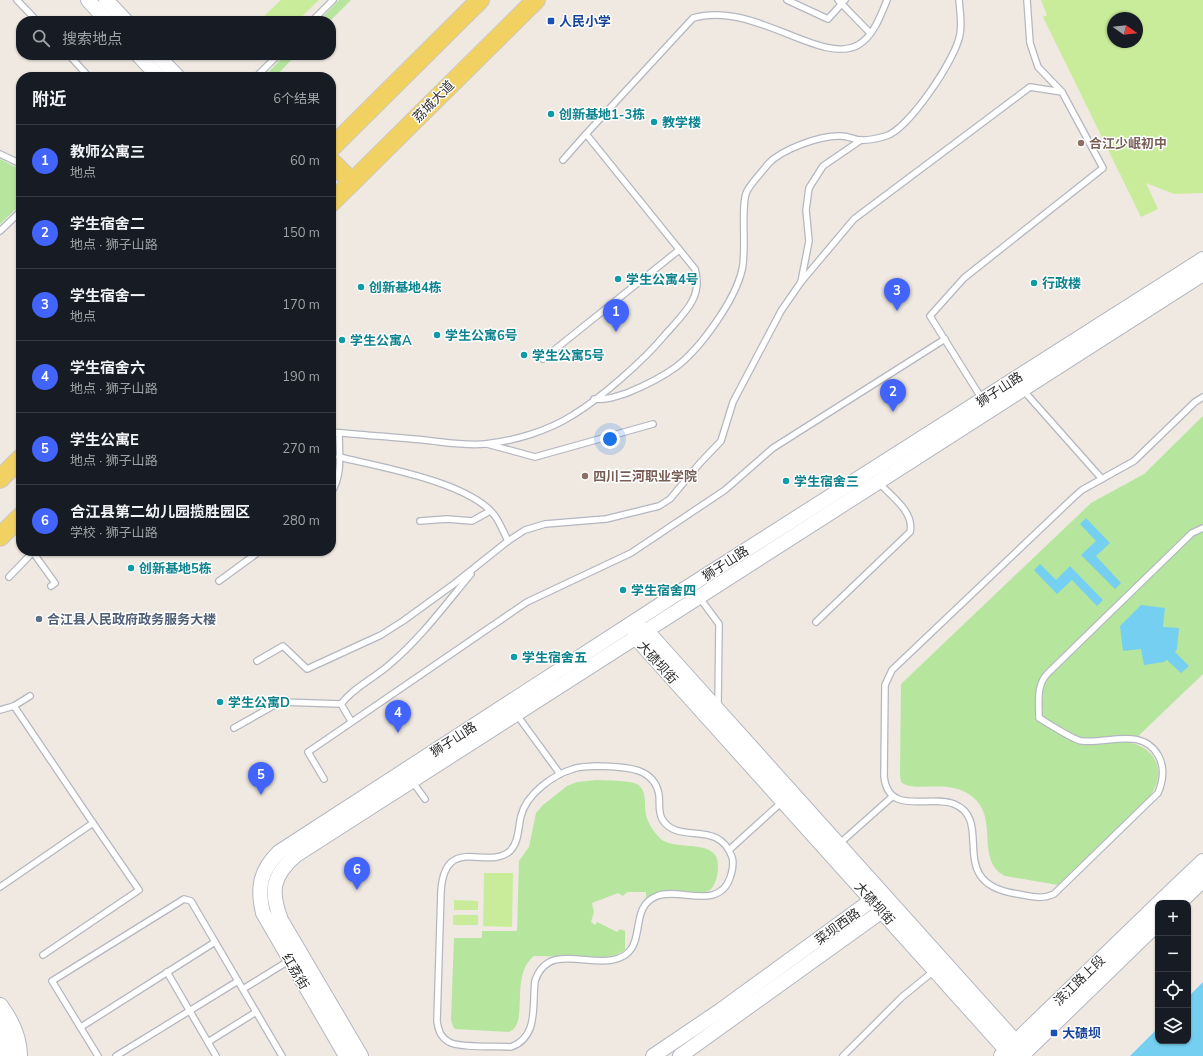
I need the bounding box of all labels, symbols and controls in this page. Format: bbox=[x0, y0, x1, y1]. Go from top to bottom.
north arrow bbox=[1107, 12, 1143, 48]
place label: 人民小学 bbox=[559, 13, 611, 31]
search box bbox=[16, 16, 336, 60]
marker: 人民小学 bbox=[546, 16, 556, 26]
icon: search bbox=[30, 27, 52, 49]
text: 搜索地点 bbox=[62, 29, 122, 49]
street label: 荔城大道 bbox=[409, 77, 458, 126]
text: 附近 bbox=[32, 88, 66, 111]
text: 6个结果 bbox=[273, 90, 320, 108]
place label: 创新基地1-3栋 bbox=[559, 106, 645, 124]
marker: 创新基地1-3栋 bbox=[546, 109, 556, 119]
place label: 教学楼 bbox=[662, 114, 701, 132]
marker: 教学楼 bbox=[649, 117, 659, 127]
place label: 合江少岷初中 bbox=[1089, 135, 1167, 153]
marker: 合江少岷初中 bbox=[1076, 138, 1086, 148]
text: 教师公寓三 bbox=[70, 142, 145, 162]
text: 1 bbox=[41, 152, 49, 170]
text: 60 m bbox=[290, 152, 320, 170]
text: 地点 bbox=[70, 164, 96, 182]
text: 学生宿舍二 bbox=[70, 214, 145, 234]
text: 2 bbox=[41, 224, 49, 242]
text: 150 m bbox=[282, 224, 320, 242]
text: 地点 · 狮子山路 bbox=[70, 236, 158, 254]
place label: 学生公寓4号 bbox=[626, 271, 699, 289]
marker: 学生公寓4号 bbox=[613, 274, 623, 284]
place label: 行政楼 bbox=[1042, 275, 1081, 293]
pin: 3 bbox=[884, 278, 910, 311]
marker: 行政楼 bbox=[1029, 278, 1039, 288]
place label: 创新基地4栋 bbox=[369, 279, 442, 297]
marker: 创新基地4栋 bbox=[356, 282, 366, 292]
text: 学生宿舍一 bbox=[70, 286, 145, 306]
text: 3 bbox=[41, 296, 49, 314]
text: 170 m bbox=[282, 296, 320, 314]
pin: 1 bbox=[603, 299, 629, 332]
text: 地点 bbox=[70, 308, 96, 326]
place label: 学生公寓6号 bbox=[445, 327, 518, 345]
marker: 学生公寓6号 bbox=[432, 330, 442, 340]
place label: 学生公寓A bbox=[350, 332, 412, 350]
marker: 学生公寓A bbox=[337, 335, 347, 345]
place label: 学生公寓5号 bbox=[532, 347, 605, 365]
marker: 学生公寓5号 bbox=[519, 350, 529, 360]
text: 学生宿舍六 bbox=[70, 358, 145, 378]
text: 4 bbox=[41, 368, 49, 386]
text: 190 m bbox=[282, 368, 320, 386]
street label: 狮子山路 bbox=[973, 368, 1026, 412]
pin: 2 bbox=[880, 379, 906, 412]
text: 地点 · 狮子山路 bbox=[70, 380, 158, 398]
your location bbox=[600, 429, 620, 449]
text: 学生公寓E bbox=[70, 430, 139, 450]
text: 5 bbox=[41, 440, 49, 458]
text: 270 m bbox=[282, 440, 320, 458]
text: 地点 · 狮子山路 bbox=[70, 452, 158, 470]
place label: 四川三河职业学院 bbox=[593, 468, 697, 486]
marker: 四川三河职业学院 bbox=[580, 471, 590, 481]
place label: 学生宿舍三 bbox=[794, 473, 859, 491]
marker: 学生宿舍三 bbox=[781, 476, 791, 486]
text: 合江县第二幼儿园揽胜园区 bbox=[70, 502, 250, 522]
text: 6 bbox=[41, 512, 49, 530]
text: 280 m bbox=[282, 512, 320, 530]
text: 学校 · 狮子山路 bbox=[70, 524, 158, 542]
street label: 狮子山路 bbox=[699, 542, 752, 586]
place label: 创新基地5栋 bbox=[139, 560, 212, 578]
marker: 创新基地5栋 bbox=[126, 563, 136, 573]
place label: 学生宿舍四 bbox=[631, 582, 696, 600]
marker: 学生宿舍四 bbox=[618, 585, 628, 595]
place label: 合江县人民政府政务服务大楼 bbox=[47, 611, 216, 629]
marker: 合江县人民政府政务服务大楼 bbox=[34, 614, 44, 624]
street label: 大碛坝街 bbox=[633, 637, 681, 688]
place label: 学生宿舍五 bbox=[522, 649, 587, 667]
marker: 学生宿舍五 bbox=[509, 652, 519, 662]
place label: 学生公寓D bbox=[228, 694, 290, 712]
marker: 学生公寓D bbox=[215, 697, 225, 707]
pin: 4 bbox=[385, 700, 411, 733]
street label: 狮子山路 bbox=[427, 718, 480, 762]
pin: 5 bbox=[248, 762, 274, 795]
pin: 6 bbox=[344, 857, 370, 890]
street label: 大碛坝街 bbox=[850, 878, 898, 929]
map controls bbox=[1155, 900, 1191, 1044]
button: + bbox=[1155, 900, 1191, 936]
street label: 菜坝西路 bbox=[811, 904, 864, 949]
button: − bbox=[1155, 936, 1191, 972]
street label: 红荔街 bbox=[277, 950, 313, 993]
street label: 滨江路上段 bbox=[1050, 952, 1109, 1010]
button: locate bbox=[1155, 972, 1191, 1008]
button: layers bbox=[1155, 1008, 1191, 1044]
place label: 大碛坝 bbox=[1062, 1025, 1101, 1043]
marker: 大碛坝 bbox=[1049, 1028, 1059, 1038]

